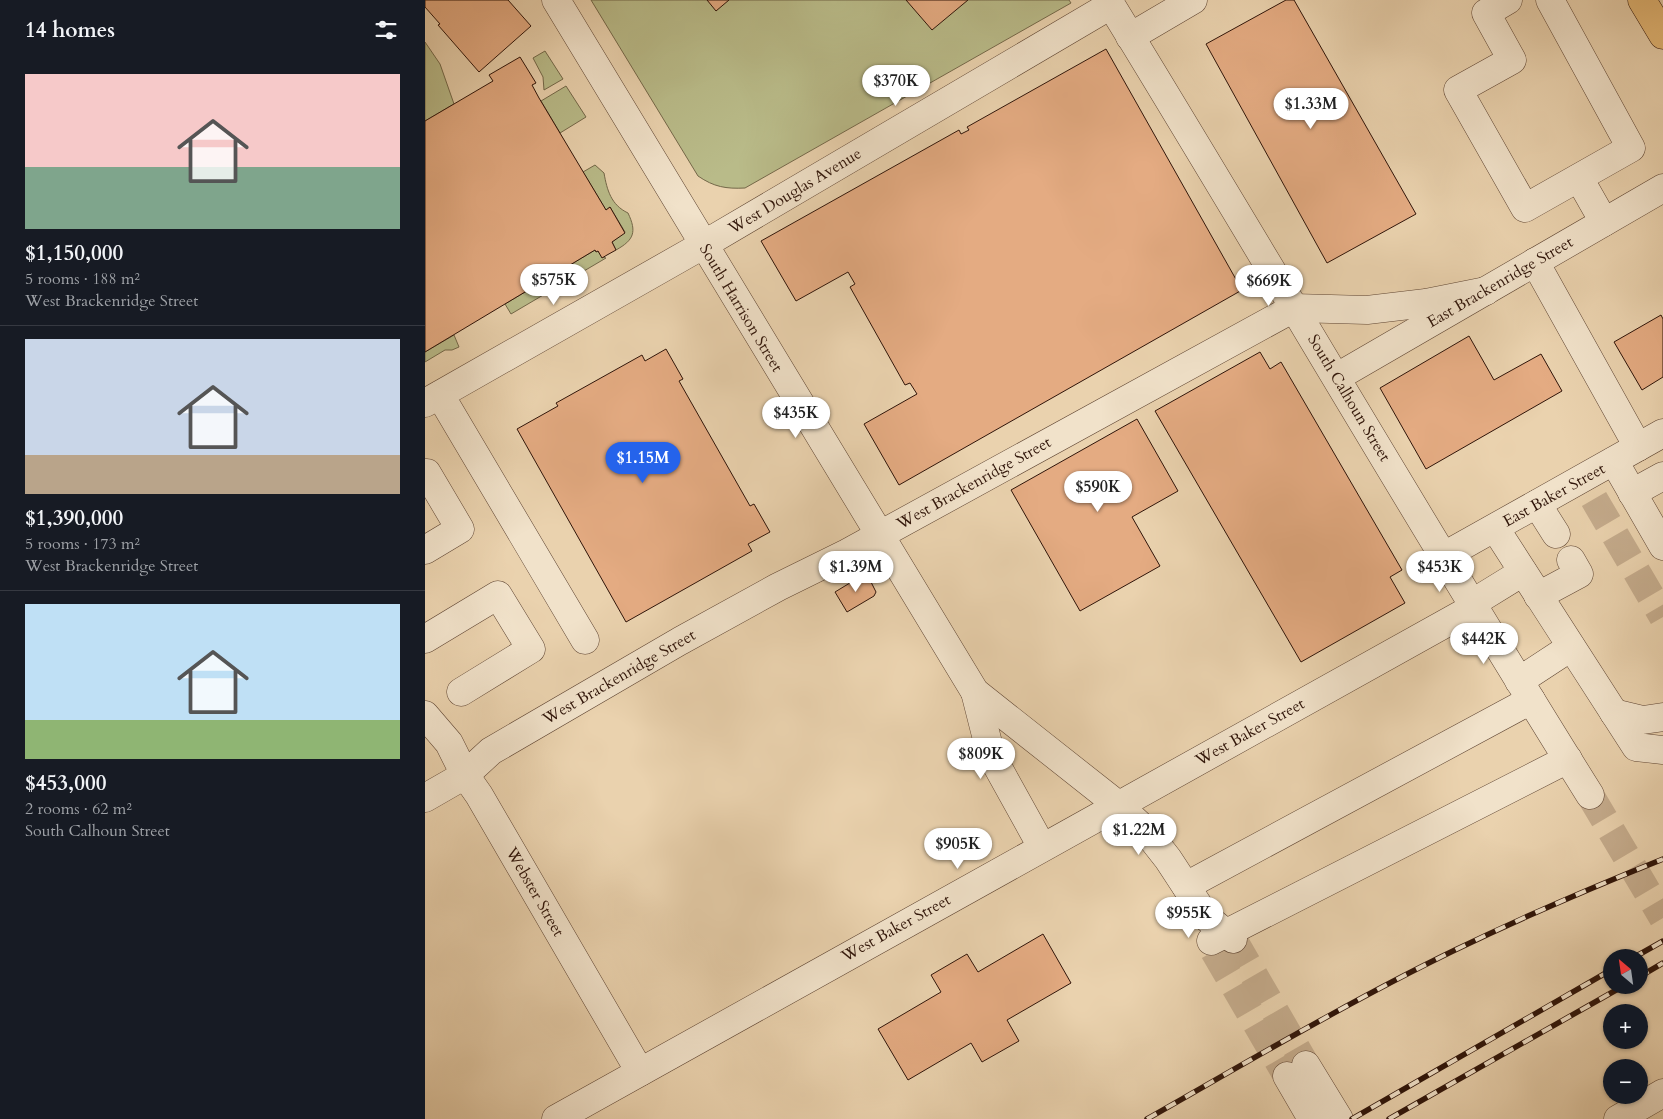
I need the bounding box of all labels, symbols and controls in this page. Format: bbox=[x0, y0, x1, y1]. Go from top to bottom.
text: 14 homes bbox=[25, 16, 115, 45]
icon: filters bbox=[372, 16, 400, 44]
pin: $370K bbox=[861, 64, 931, 107]
text: $370K bbox=[873, 70, 919, 92]
pin: $1.33M bbox=[1270, 88, 1352, 130]
text: $1.33M bbox=[1285, 93, 1337, 115]
icon: home bbox=[168, 106, 258, 196]
street label: West Douglas Avenue bbox=[724, 143, 866, 240]
street label: East Brackenridge Street bbox=[1423, 231, 1577, 333]
text: $1,150,000 bbox=[25, 239, 123, 268]
street label: South Harrison Street bbox=[694, 240, 788, 376]
pin: $575K bbox=[519, 264, 589, 306]
pin: $669K bbox=[1234, 264, 1304, 307]
text: 5 rooms · 188 m² bbox=[25, 268, 140, 290]
text: $575K bbox=[531, 269, 577, 291]
text: $669K bbox=[1246, 270, 1292, 292]
text: West Brackenridge Street bbox=[25, 290, 198, 312]
street label: South Calhoun Street bbox=[1302, 330, 1396, 466]
icon: home bbox=[168, 372, 258, 462]
pin: $435K bbox=[761, 396, 831, 439]
text: $435K bbox=[773, 402, 819, 424]
street label: West Brackenridge Street bbox=[892, 431, 1055, 535]
pin: $1.15M bbox=[602, 442, 684, 484]
text: $1.15M bbox=[617, 447, 669, 469]
street label: East Baker Street bbox=[1499, 458, 1609, 532]
pin: $590K bbox=[1063, 470, 1133, 513]
text: $590K bbox=[1075, 476, 1121, 498]
text: $1,390,000 bbox=[25, 504, 123, 533]
text: 5 rooms · 173 m² bbox=[25, 533, 140, 555]
pin: $1.39M bbox=[815, 550, 897, 593]
pin: $453K bbox=[1405, 550, 1475, 593]
text: West Brackenridge Street bbox=[25, 555, 198, 577]
text: $1.39M bbox=[830, 556, 882, 578]
text: $453K bbox=[1417, 556, 1463, 578]
pin: $442K bbox=[1449, 622, 1519, 665]
street label: West Brackenridge Street bbox=[538, 624, 700, 730]
text: $442K bbox=[1461, 628, 1507, 650]
icon: home bbox=[168, 637, 258, 727]
street label: West Baker Street bbox=[1190, 693, 1309, 772]
pin: $809K bbox=[946, 738, 1016, 780]
text: $809K bbox=[958, 743, 1004, 765]
text: $453,000 bbox=[25, 769, 106, 798]
text: 2 rooms · 62 m² bbox=[25, 798, 132, 820]
pin: $1.22M bbox=[1098, 814, 1180, 856]
text: $1.22M bbox=[1113, 819, 1165, 841]
text: South Calhoun Street bbox=[25, 820, 170, 842]
pin: $905K bbox=[923, 828, 993, 870]
text: $905K bbox=[935, 833, 981, 855]
street label: Webster Street bbox=[500, 842, 569, 941]
street label: West Baker Street bbox=[836, 889, 955, 968]
pin: $955K bbox=[1154, 896, 1224, 939]
text: $955K bbox=[1166, 902, 1212, 924]
north arrow bbox=[1603, 949, 1647, 994]
map controls bbox=[1603, 949, 1648, 1104]
button: + bbox=[1603, 1004, 1648, 1049]
button: − bbox=[1603, 1059, 1648, 1104]

